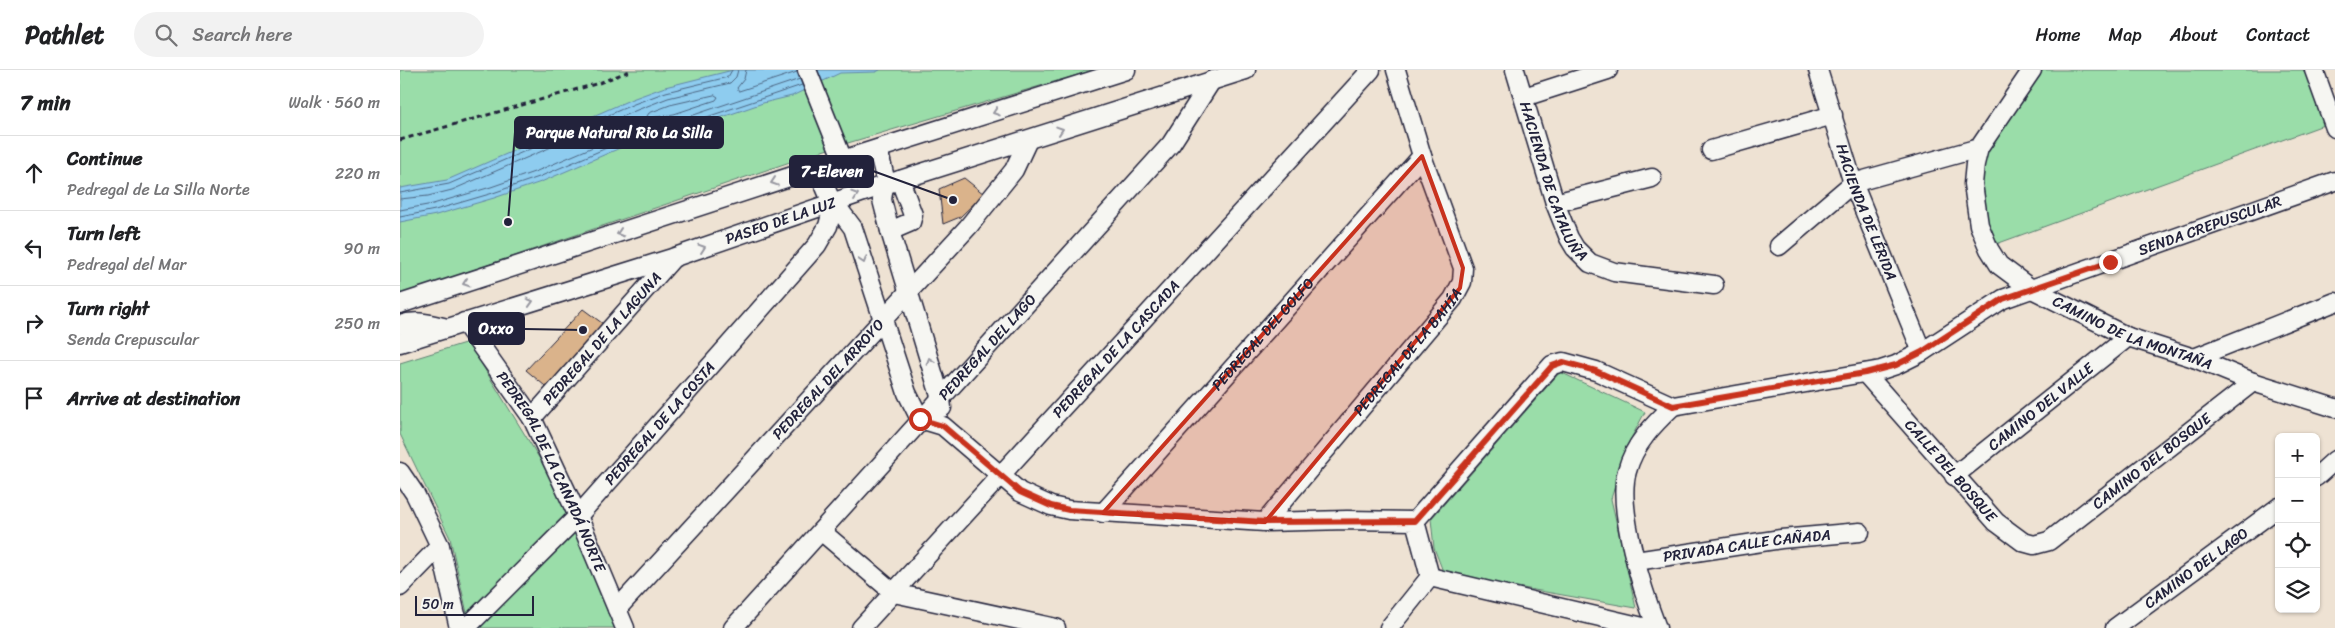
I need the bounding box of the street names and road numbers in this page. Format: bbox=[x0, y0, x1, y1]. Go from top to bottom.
street label: HACIENDA DE CATALUÑA bbox=[1512, 98, 1594, 267]
street label: HACIENDA DE LÉRIDA bbox=[1828, 140, 1904, 284]
street label: SENDA CREPUSCULAR bbox=[2134, 188, 2285, 263]
street label: PASEO DE LA LUZ bbox=[722, 189, 840, 252]
street label: PEDREGAL DE LA LAGUNA bbox=[536, 266, 668, 411]
street label: PEDREGAL DEL GOLFO bbox=[1205, 271, 1321, 397]
street label: PEDREGAL DE LA CASCADA bbox=[1046, 274, 1186, 424]
street label: PEDREGAL DE LA BAHÍA bbox=[1346, 284, 1469, 422]
street label: PEDREGAL DEL LAGO bbox=[932, 288, 1043, 406]
street label: CAMINO DE LA MONTAÑA bbox=[2048, 288, 2216, 377]
street label: PEDREGAL DEL ARROYO bbox=[766, 313, 891, 446]
street label: PEDREGAL DE LA COSTA bbox=[598, 355, 722, 491]
street label: CAMINO DEL VALLE bbox=[1982, 355, 2101, 457]
street label: PEDREGAL DE LA CANADÁ NORTE bbox=[490, 366, 614, 577]
street label: CAMINO DEL BOSQUE bbox=[2086, 405, 2218, 516]
street label: CALLE DEL BOSQUE bbox=[1898, 413, 2005, 529]
street label: CAMINO DEL LAGO bbox=[2138, 521, 2254, 616]
street label: PRIVADA CALLE CAÑADA bbox=[1661, 522, 1832, 570]

